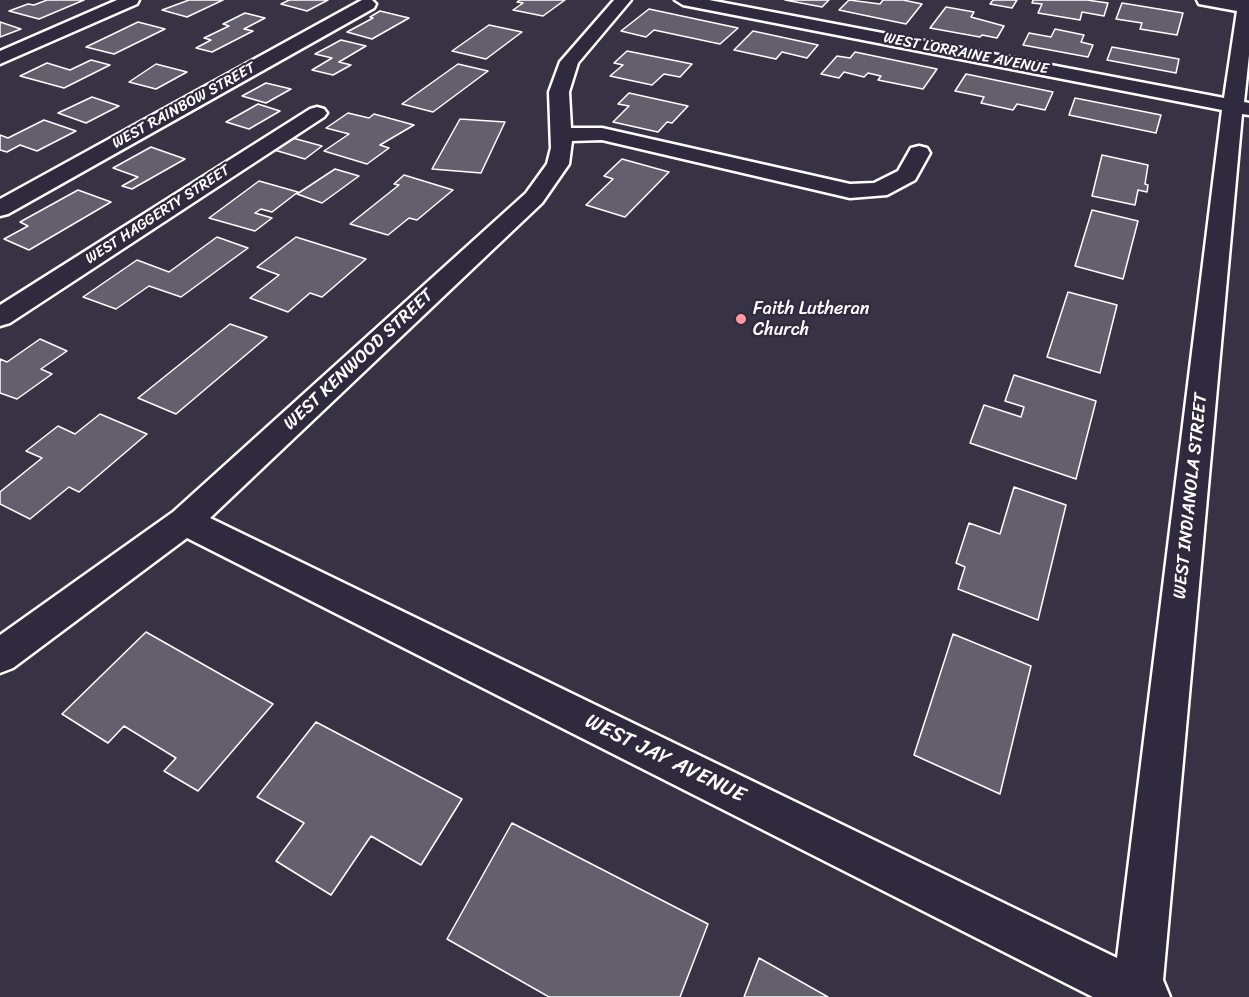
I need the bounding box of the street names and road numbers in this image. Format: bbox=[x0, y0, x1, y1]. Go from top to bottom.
street label: WEST LORRAINE AVENUE bbox=[882, 29, 1050, 79]
street label: WEST RAINBOW STREET bbox=[109, 59, 259, 153]
street label: WEST HAGGERTY STREET bbox=[82, 162, 234, 268]
street label: WEST KENWOOD STREET bbox=[280, 285, 438, 435]
street label: WEST INDIANOLA STREET bbox=[1169, 392, 1213, 600]
street label: WEST JAY AVENUE bbox=[581, 709, 749, 809]

